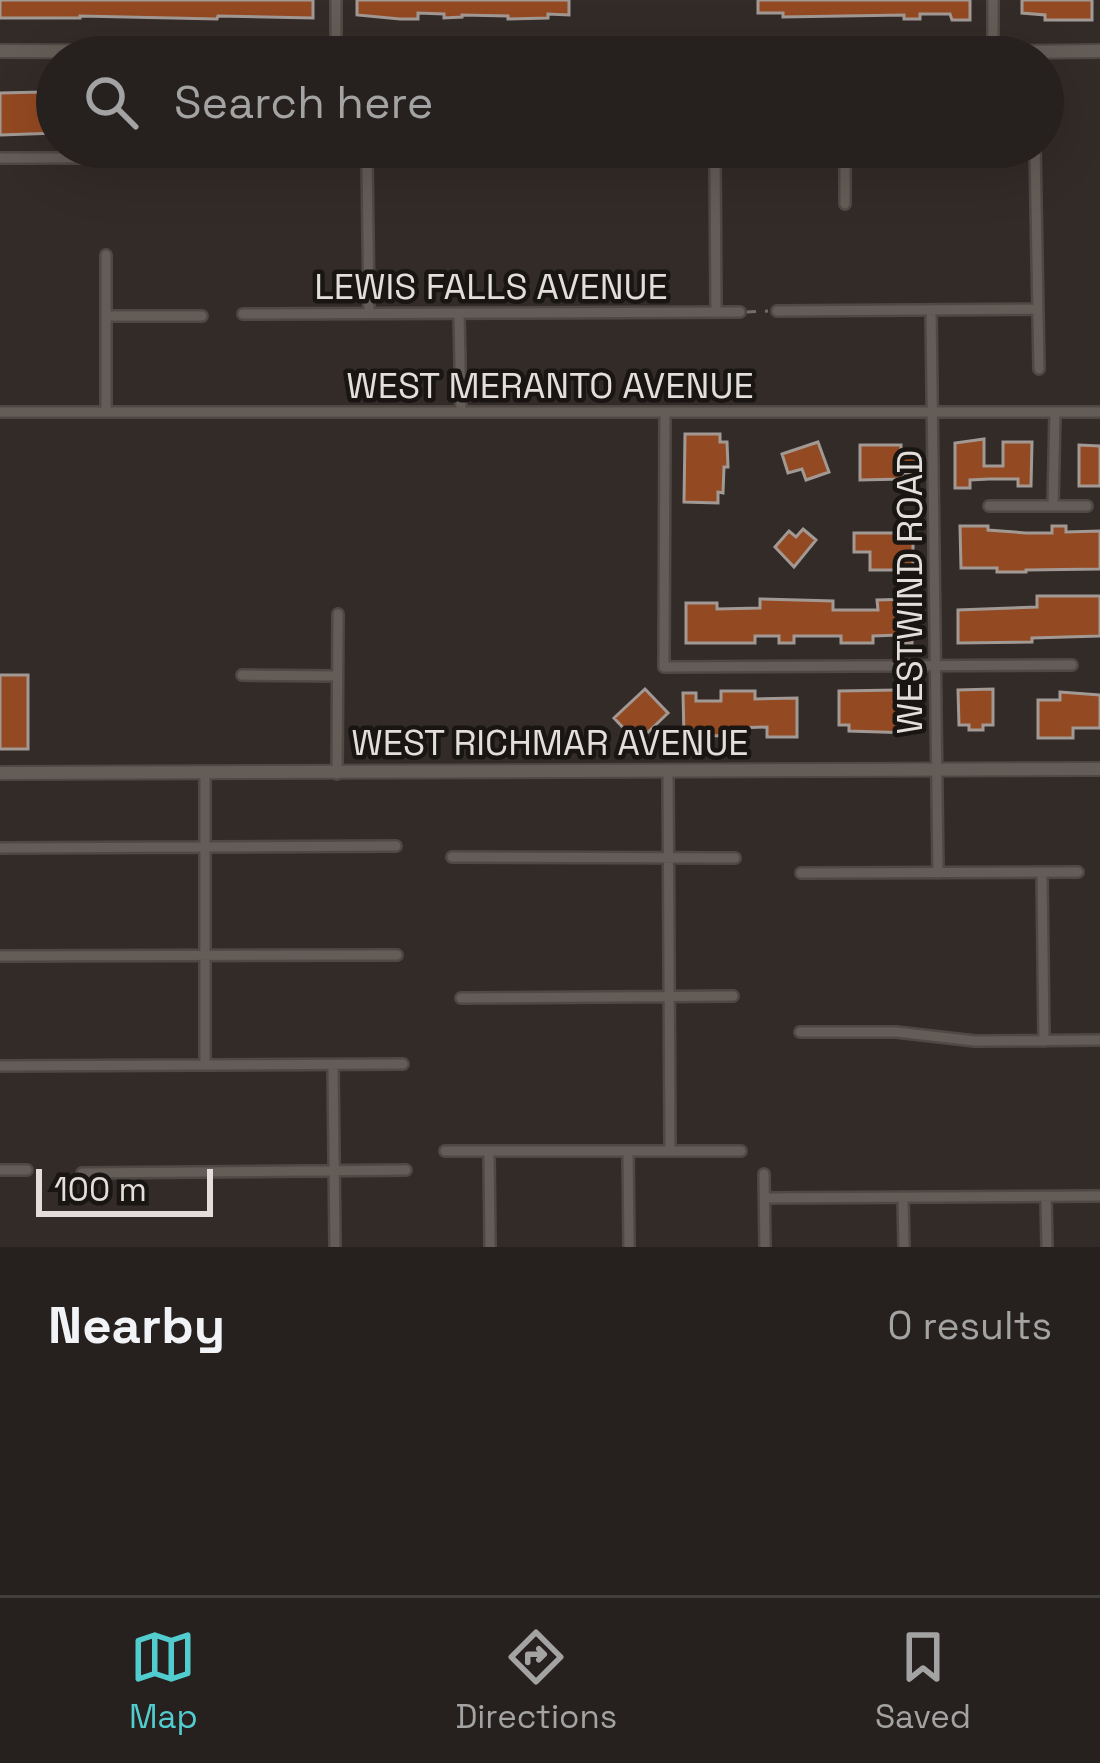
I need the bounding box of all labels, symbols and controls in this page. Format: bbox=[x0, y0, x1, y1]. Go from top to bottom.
search box bbox=[36, 36, 1064, 168]
icon: search bbox=[78, 69, 144, 135]
text: Search here bbox=[174, 74, 433, 131]
street label: LEWIS FALLS AVENUE bbox=[314, 264, 668, 310]
street label: WEST MERANTO AVENUE bbox=[346, 363, 754, 409]
street label: WESTWIND ROAD bbox=[887, 450, 933, 734]
street label: WEST RICHMAR AVENUE bbox=[351, 720, 749, 766]
scale bar bbox=[36, 1163, 213, 1216]
text: 100 m bbox=[54, 1169, 147, 1211]
text: Nearby bbox=[48, 1293, 225, 1358]
text: 0 results bbox=[887, 1301, 1052, 1350]
tab: Map bbox=[129, 1624, 198, 1738]
tab: Directions bbox=[455, 1624, 617, 1738]
tab: Saved bbox=[875, 1624, 971, 1738]

